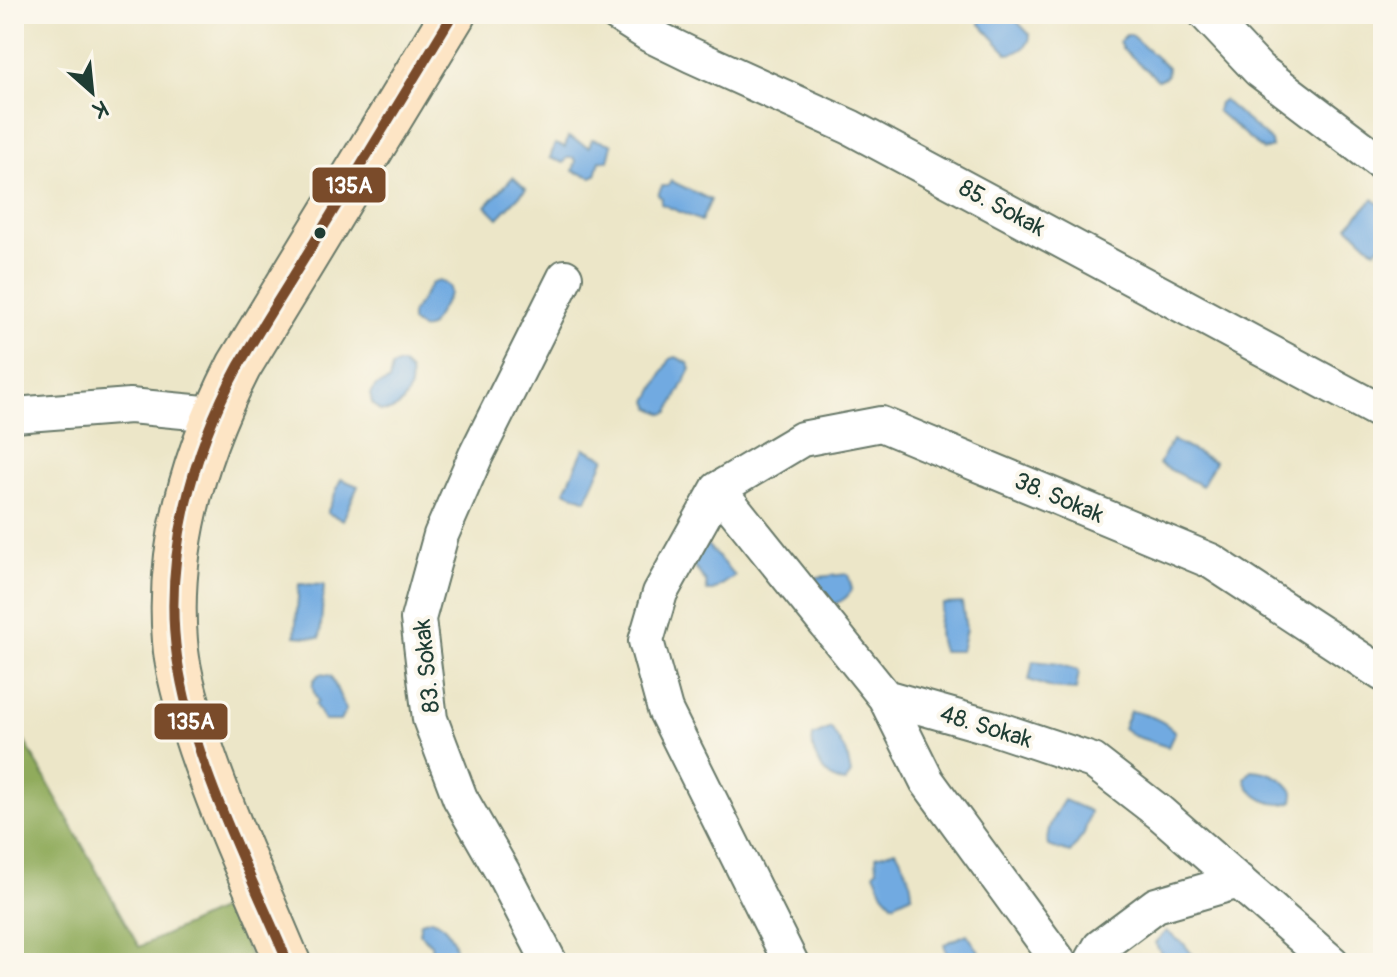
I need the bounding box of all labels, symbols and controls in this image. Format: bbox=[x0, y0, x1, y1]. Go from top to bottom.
north arrow bbox=[52, 52, 132, 132]
text: K bbox=[88, 93, 113, 125]
line badge: 135A bbox=[311, 166, 387, 204]
text: 135A bbox=[325, 172, 373, 200]
street label: 85. Sokak bbox=[954, 173, 1050, 243]
unlabelled marker bbox=[312, 225, 328, 241]
street label: 38. Sokak bbox=[1010, 466, 1108, 530]
street label: 83. Sokak bbox=[408, 618, 446, 714]
street label: 48. Sokak bbox=[937, 699, 1035, 755]
line badge: 135A bbox=[153, 702, 229, 741]
text: 135A bbox=[167, 708, 215, 736]

